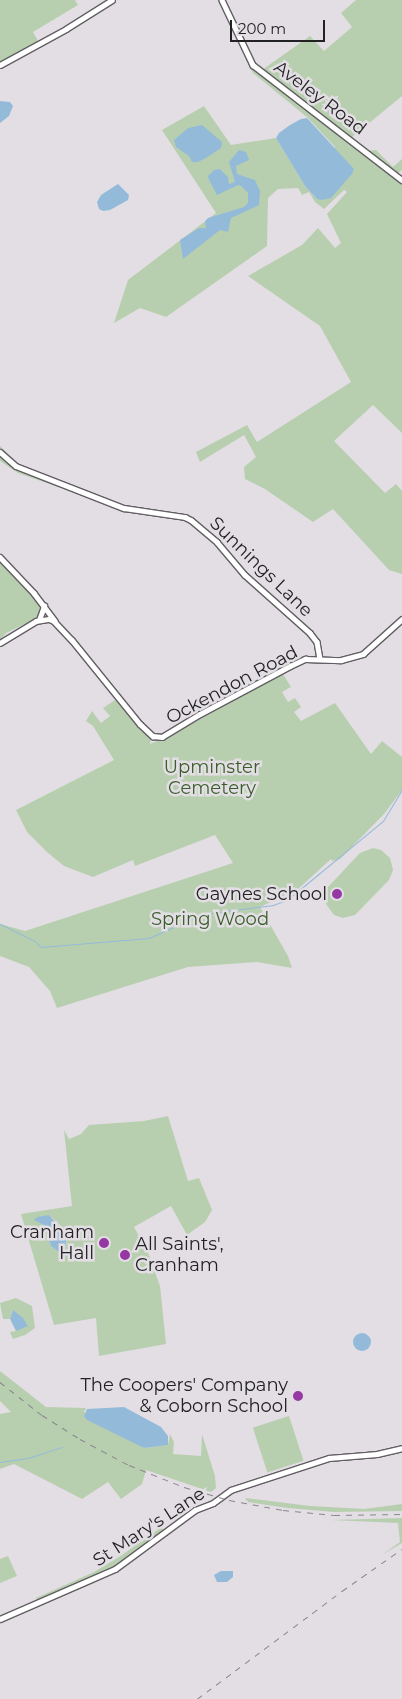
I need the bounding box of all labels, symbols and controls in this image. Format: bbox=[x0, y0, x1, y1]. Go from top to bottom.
scale bar bbox=[232, 10, 327, 42]
text: 200 m bbox=[238, 19, 286, 38]
street label: Aveley Road bbox=[270, 56, 370, 140]
street label: Sunnings Lane bbox=[205, 512, 317, 622]
street label: Ockendon Road bbox=[162, 641, 302, 729]
park label: Upminster Cemetery bbox=[164, 757, 260, 800]
place label: Gaynes School bbox=[196, 883, 327, 905]
marker: Gaynes School bbox=[331, 888, 343, 900]
park label: Spring Wood bbox=[151, 908, 269, 930]
place label: Cranham Hall bbox=[10, 1222, 94, 1264]
place label: All Saints', Cranham bbox=[135, 1234, 224, 1276]
marker: Cranham Hall bbox=[98, 1237, 110, 1249]
marker: All Saints', Cranham bbox=[119, 1249, 131, 1261]
place label: The Coopers' Company & Coborn School bbox=[81, 1375, 288, 1418]
marker: The Coopers' Company & Coborn School bbox=[292, 1390, 304, 1402]
street label: St Mary's Lane bbox=[89, 1483, 209, 1571]

